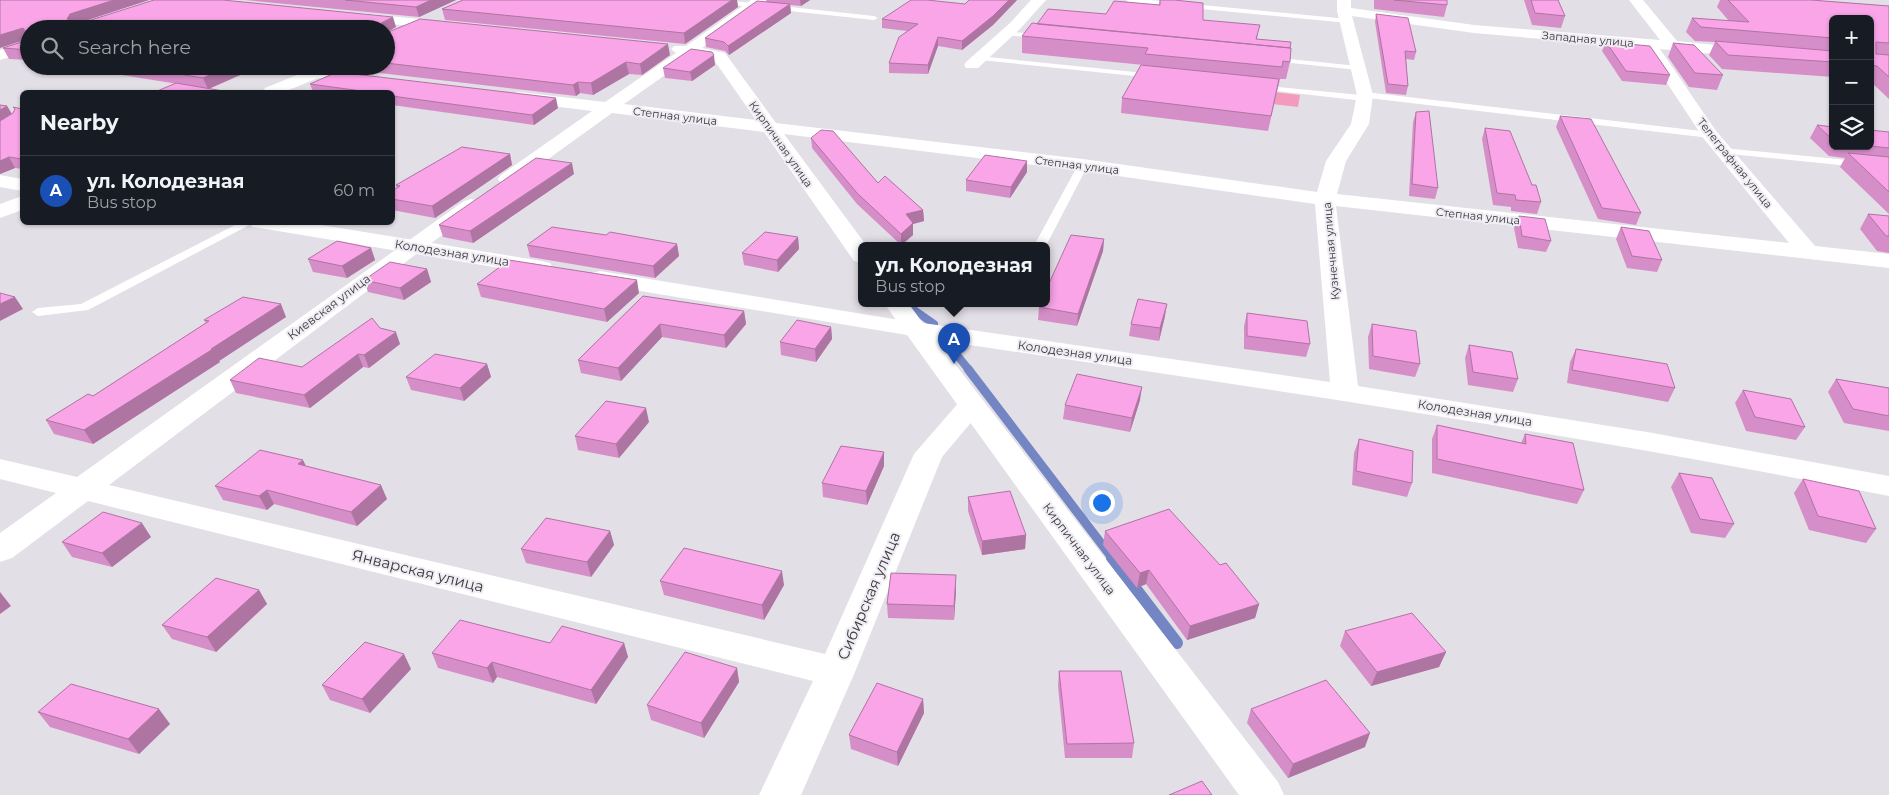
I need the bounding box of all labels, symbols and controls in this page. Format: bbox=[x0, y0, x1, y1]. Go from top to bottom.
map controls bbox=[1829, 15, 1874, 150]
button: + bbox=[1829, 15, 1874, 60]
search box bbox=[20, 20, 395, 75]
street label: Западная улица bbox=[1542, 28, 1634, 50]
icon: search bbox=[38, 34, 66, 62]
text: Search here bbox=[78, 36, 191, 59]
button: − bbox=[1829, 60, 1874, 105]
street label: Кирпичная улица bbox=[746, 98, 816, 190]
street label: Степная улица bbox=[632, 104, 718, 128]
button: layers bbox=[1829, 105, 1874, 150]
text: Nearby bbox=[40, 110, 119, 135]
street label: Телеграфная улица bbox=[1694, 115, 1776, 211]
street label: Степная улица bbox=[1034, 153, 1120, 177]
text: ул. Колодезная bbox=[87, 170, 244, 193]
text: A bbox=[50, 181, 62, 200]
text: 60 m bbox=[333, 181, 375, 200]
text: Bus stop bbox=[87, 193, 157, 212]
street label: Кузнечная улица bbox=[1320, 202, 1342, 300]
street label: Степная улица bbox=[1435, 205, 1521, 227]
street label: Колодезная улица bbox=[394, 236, 510, 269]
popup bbox=[858, 242, 1050, 307]
text: ул. Колодезная bbox=[875, 254, 1033, 277]
street label: Киевская улица bbox=[284, 271, 373, 343]
text: Bus stop bbox=[875, 277, 945, 296]
pin: A bbox=[938, 323, 970, 364]
street label: Колодезная улица bbox=[1017, 337, 1133, 368]
street label: Колодезная улица bbox=[1417, 396, 1533, 429]
your location bbox=[1089, 490, 1115, 516]
street label: Кирпичная улица bbox=[1040, 500, 1119, 598]
street label: Сибирская улица bbox=[833, 529, 904, 663]
street label: Январская улица bbox=[350, 545, 486, 596]

